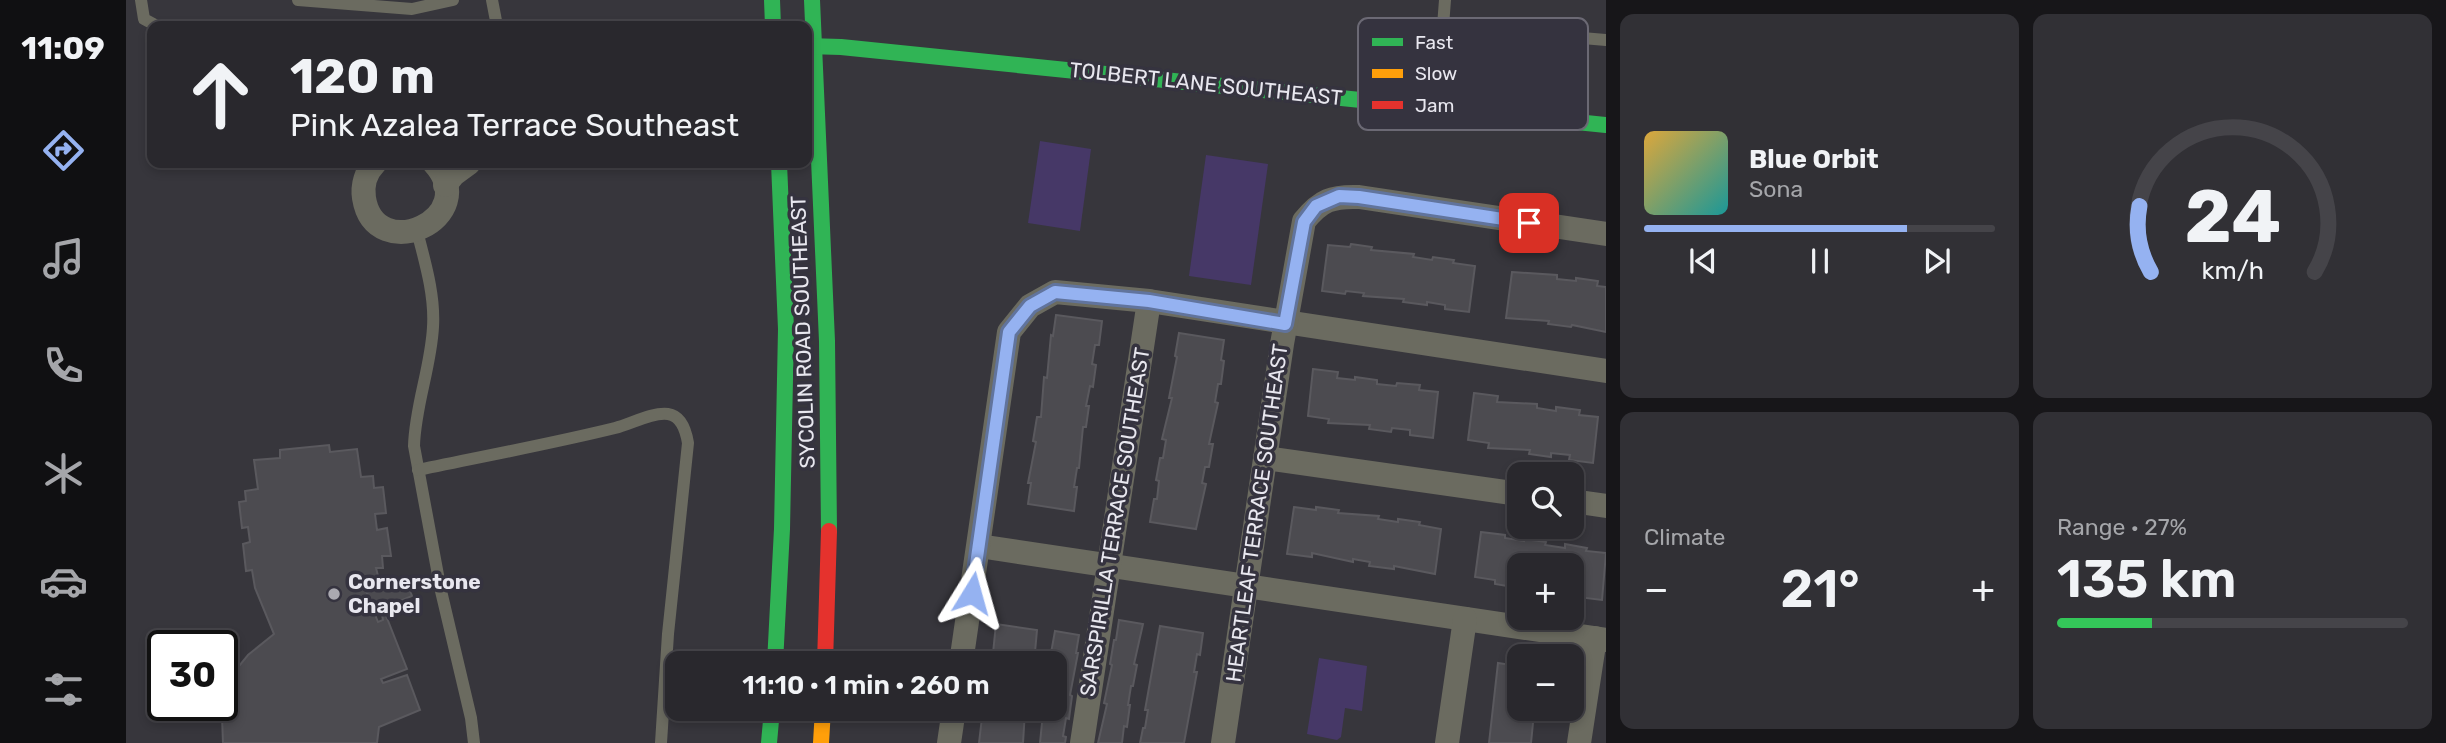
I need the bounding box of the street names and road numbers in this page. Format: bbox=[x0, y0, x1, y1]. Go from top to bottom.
street label: TOLBERT LANE SOUTHEAST bbox=[1068, 57, 1344, 110]
street label: SYCOLIN ROAD SOUTHEAST bbox=[785, 195, 820, 469]
street label: HEARTLEAF TERRACE SOUTHEAST bbox=[1220, 342, 1293, 684]
street label: SARSPIRILLA TERRACE SOUTHEAST bbox=[1075, 346, 1154, 698]

